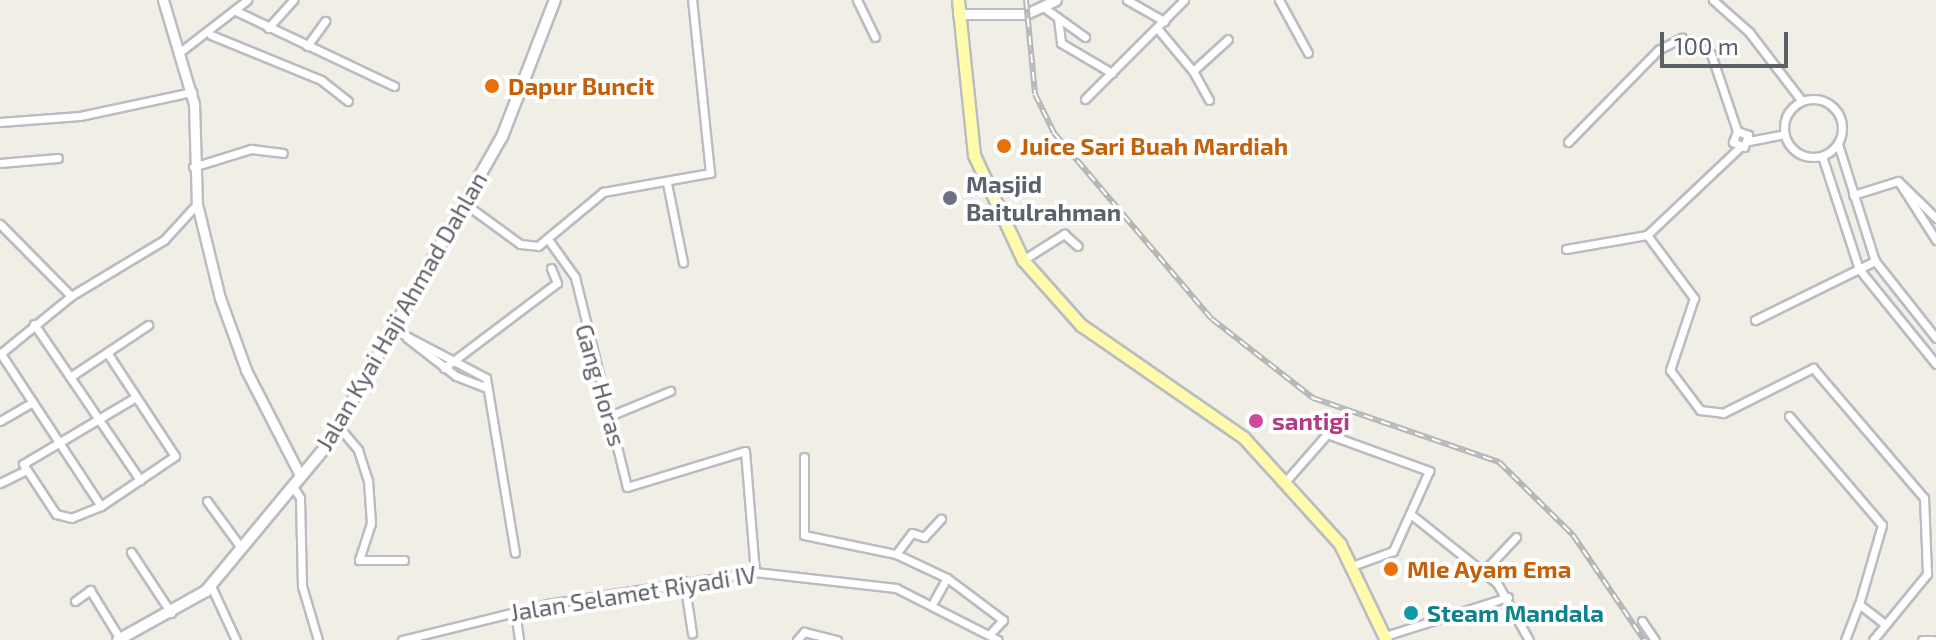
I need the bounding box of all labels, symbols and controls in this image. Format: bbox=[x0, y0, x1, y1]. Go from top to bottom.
scale bar bbox=[1664, 16, 1792, 66]
text: 100 m bbox=[1674, 31, 1739, 60]
place label: Dapur Buncit bbox=[508, 72, 655, 100]
marker: Dapur Buncit bbox=[483, 77, 501, 95]
place label: Juice Sari Buah Mardiah bbox=[1020, 132, 1288, 160]
marker: Juice Sari Buah Mardiah bbox=[995, 137, 1013, 155]
street label: Jalan Kyai Haji Ahmad Dahlan bbox=[309, 166, 493, 456]
place label: Masjid Baitulrahman bbox=[966, 170, 1121, 226]
marker: Masjid Baitulrahman bbox=[941, 189, 959, 207]
street label: Gang Horas bbox=[570, 321, 632, 449]
place label: santigi bbox=[1272, 407, 1350, 435]
marker: santigi bbox=[1247, 412, 1265, 430]
place label: MIe Ayam Ema bbox=[1407, 555, 1572, 583]
street label: Jalan Selamet Riyadi IV bbox=[508, 559, 758, 627]
marker: MIe Ayam Ema bbox=[1382, 560, 1400, 578]
place label: Steam Mandala bbox=[1427, 599, 1604, 627]
marker: Steam Mandala bbox=[1402, 604, 1420, 622]

